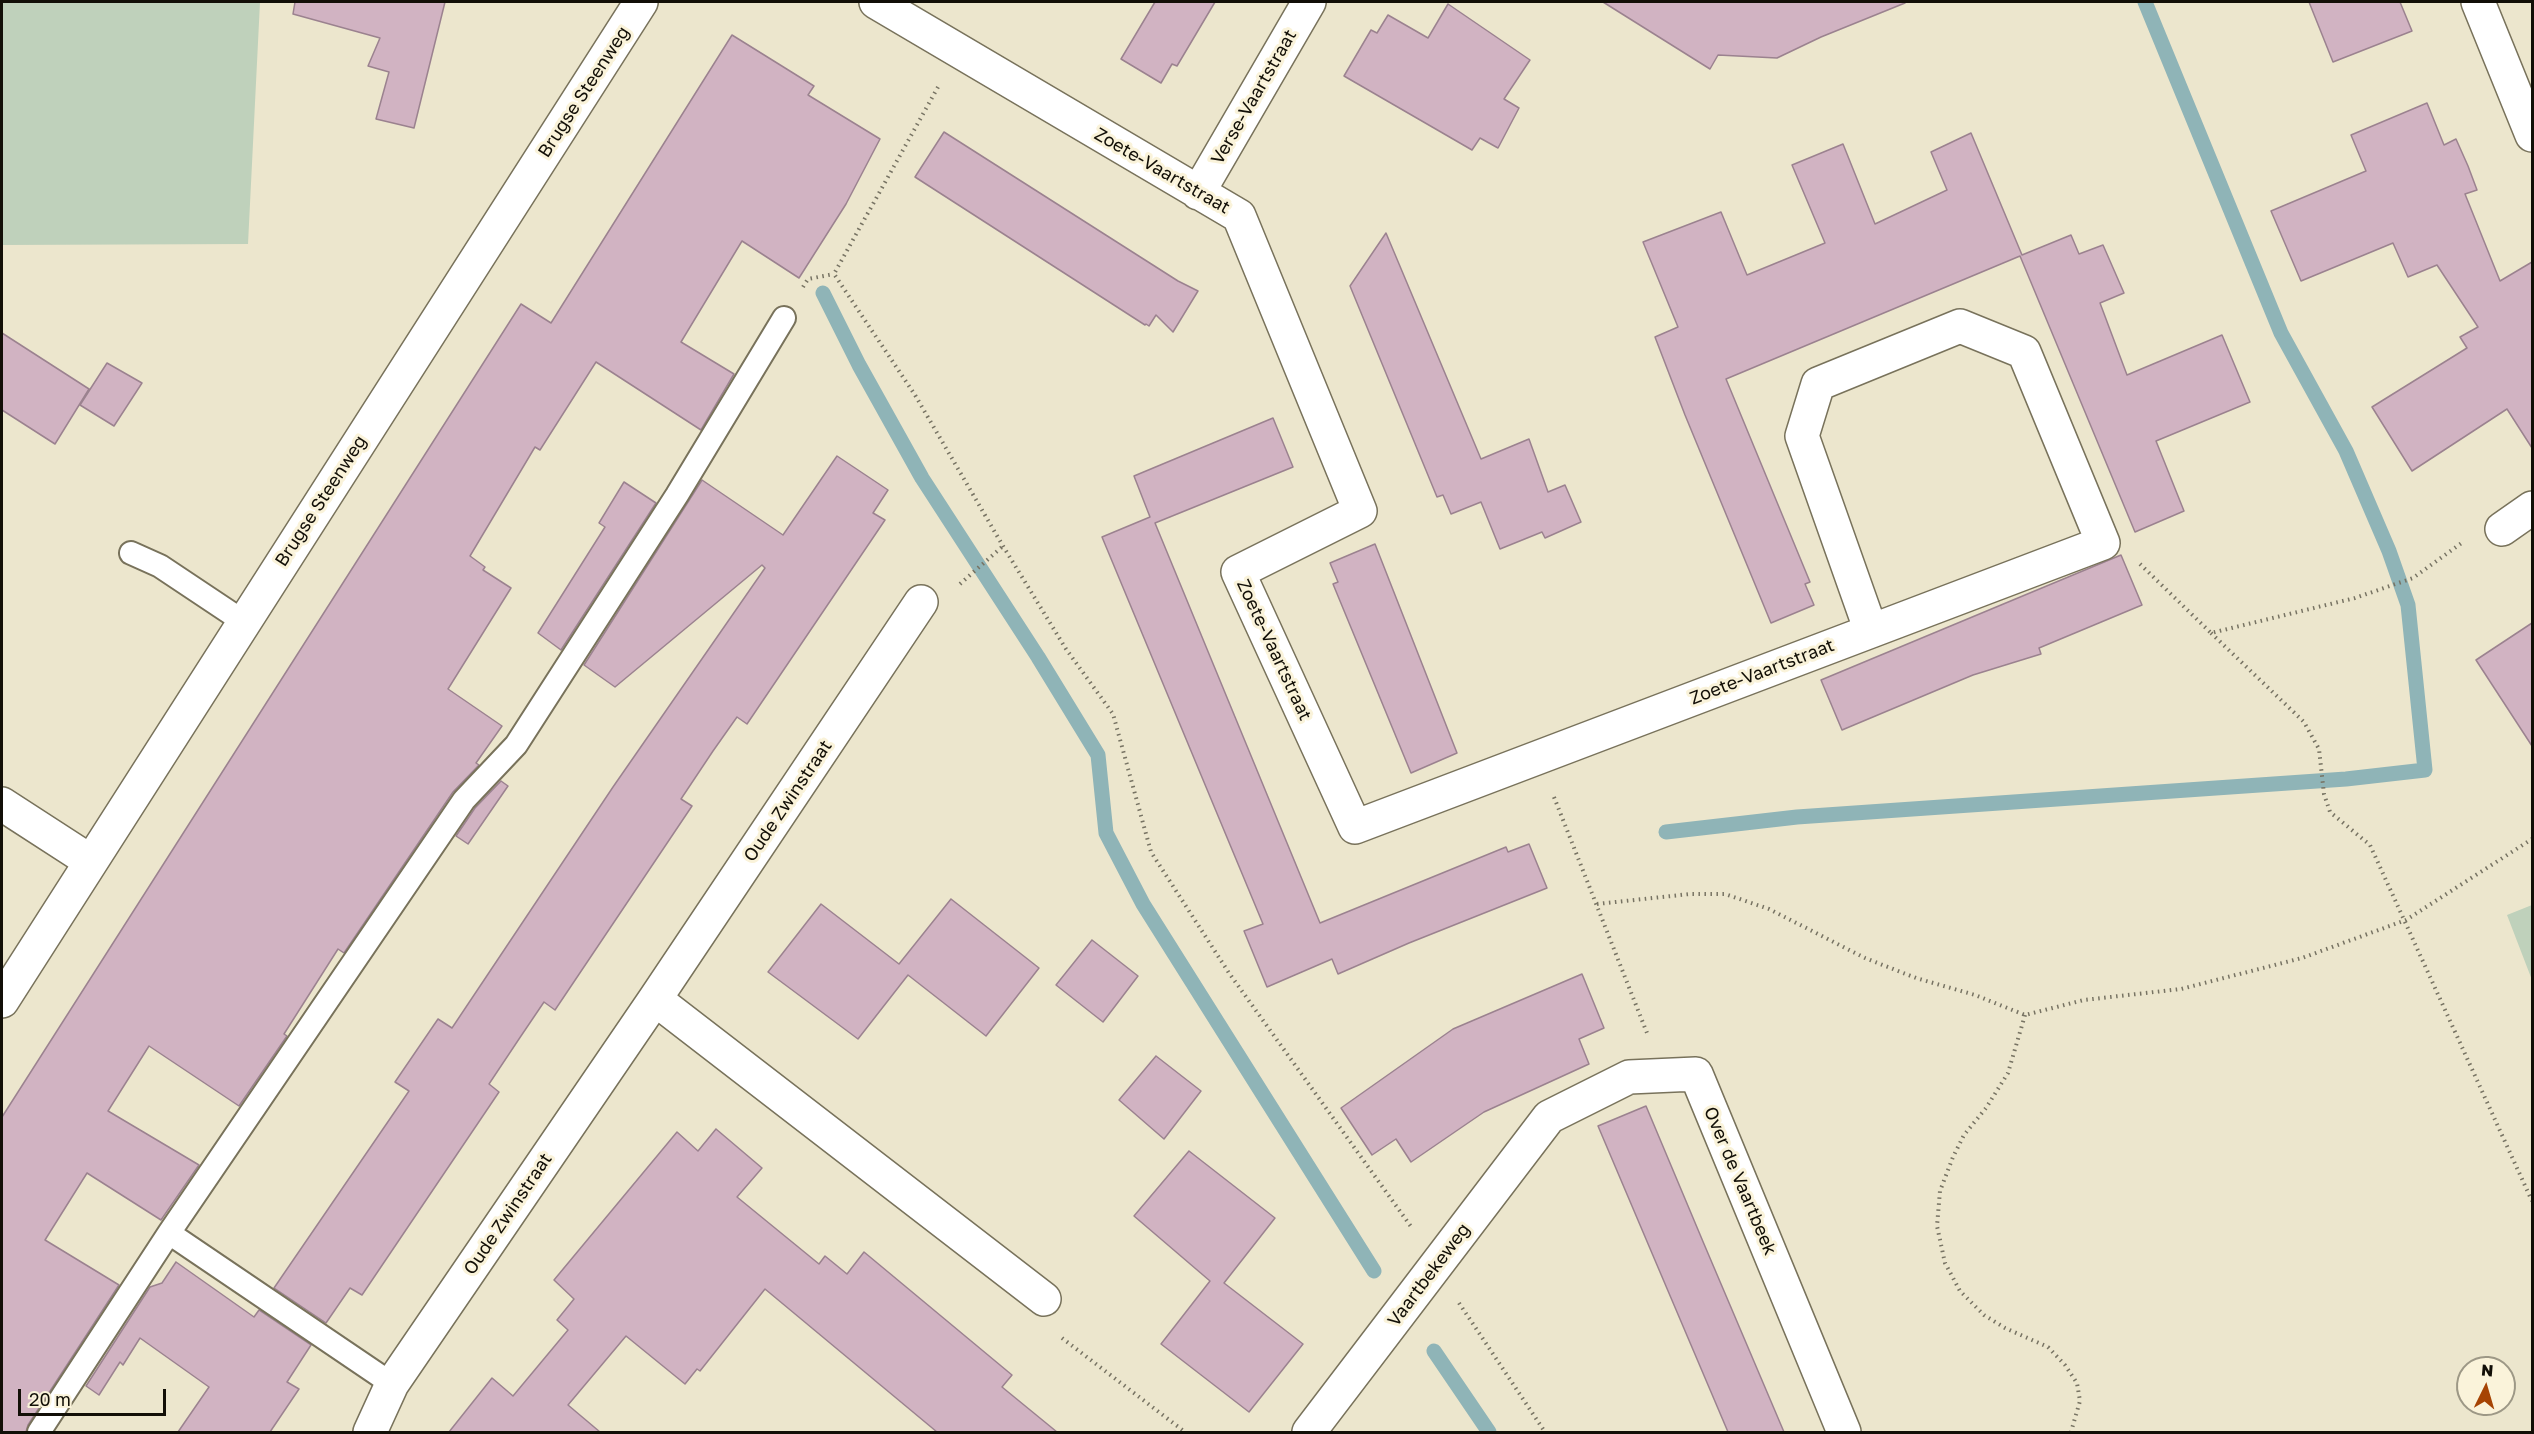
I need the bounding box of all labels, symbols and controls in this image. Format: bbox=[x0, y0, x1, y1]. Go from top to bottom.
street label: Brugse Steenweg bbox=[534, 23, 634, 161]
street label: Verse-Vaartstraat bbox=[1207, 26, 1301, 168]
street label: Zoete-Vaartstraat bbox=[1090, 123, 1234, 219]
street label: Brugse Steenweg bbox=[271, 432, 371, 570]
street label: Zoete-Vaartstraat bbox=[1232, 576, 1316, 724]
street label: Zoete-Vaartstraat bbox=[1687, 635, 1837, 709]
street label: Oude Zwinstraat bbox=[739, 736, 837, 866]
street label: Over de Vaartbeek bbox=[1699, 1104, 1781, 1258]
street label: Oude Zwinstraat bbox=[459, 1149, 557, 1279]
street label: Vaartbekeweg bbox=[1383, 1219, 1475, 1331]
north arrow bbox=[2456, 1356, 2516, 1416]
text: N bbox=[2480, 1360, 2494, 1381]
scale bar bbox=[21, 1377, 170, 1415]
text: 20 m bbox=[29, 1388, 71, 1410]

